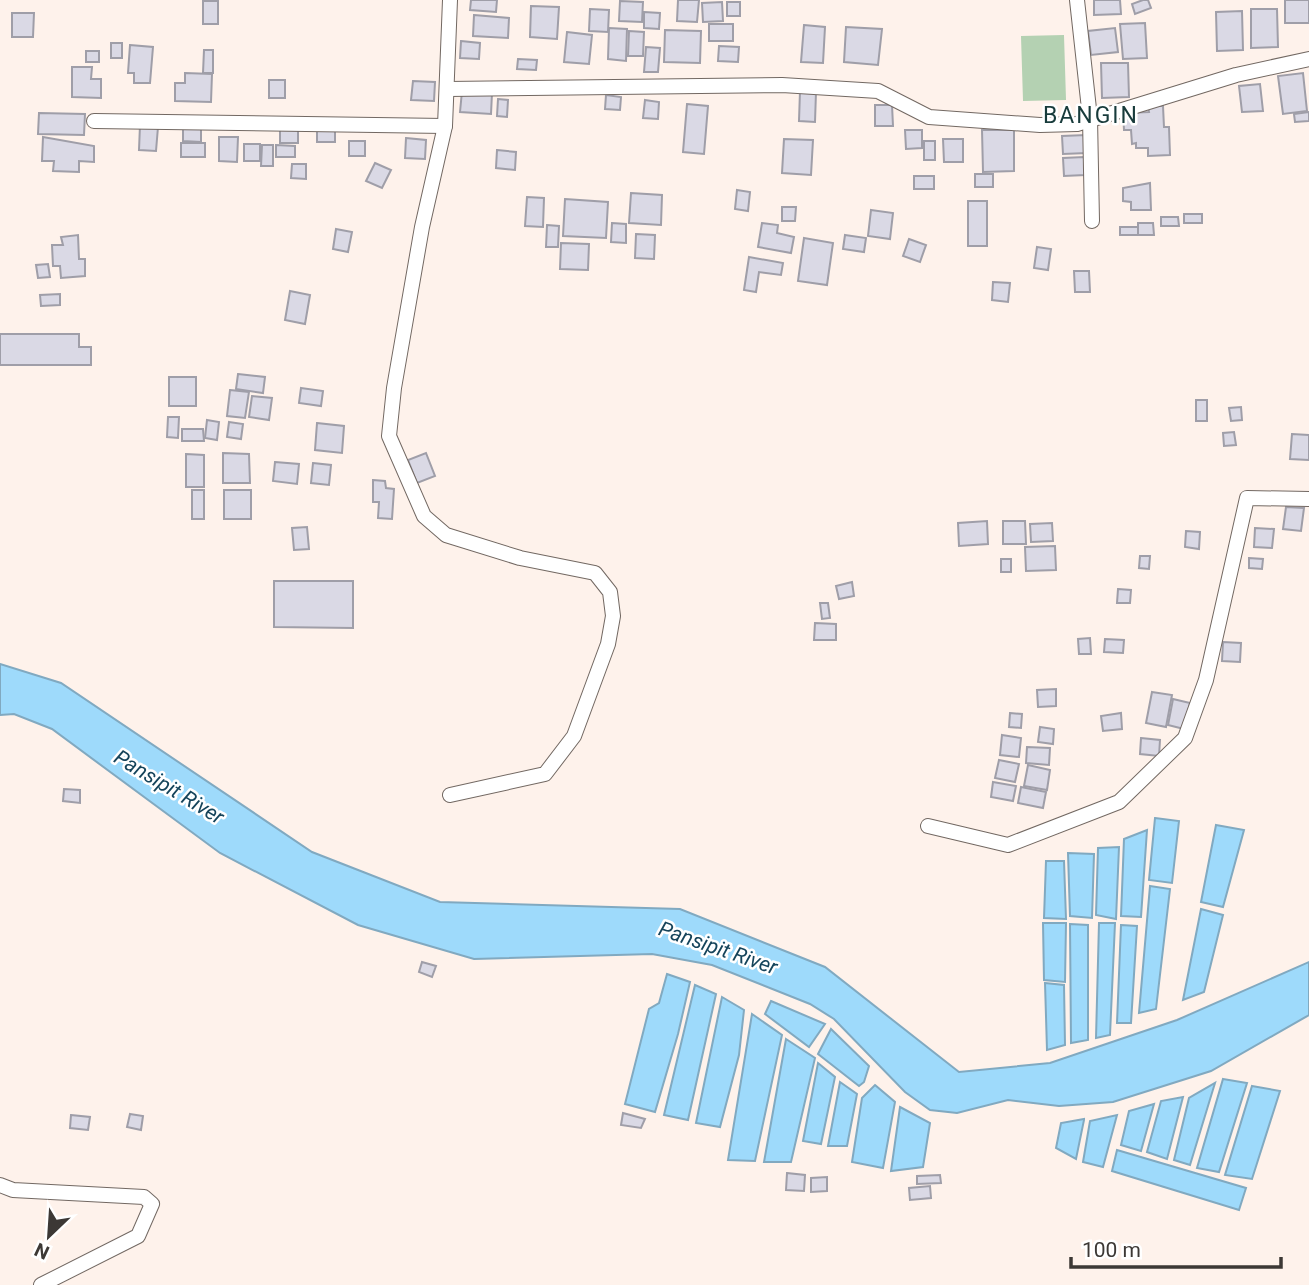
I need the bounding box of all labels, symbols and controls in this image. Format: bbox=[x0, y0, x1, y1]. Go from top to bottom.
district label: BANGIN bbox=[1043, 102, 1139, 129]
water label: Pansipit River bbox=[110, 745, 229, 830]
water label: Pansipit River bbox=[656, 917, 781, 980]
north arrow bbox=[14, 1201, 84, 1271]
scale bar bbox=[1071, 1226, 1281, 1270]
text: N bbox=[31, 1238, 53, 1264]
text: 100 m bbox=[1082, 1238, 1141, 1262]

